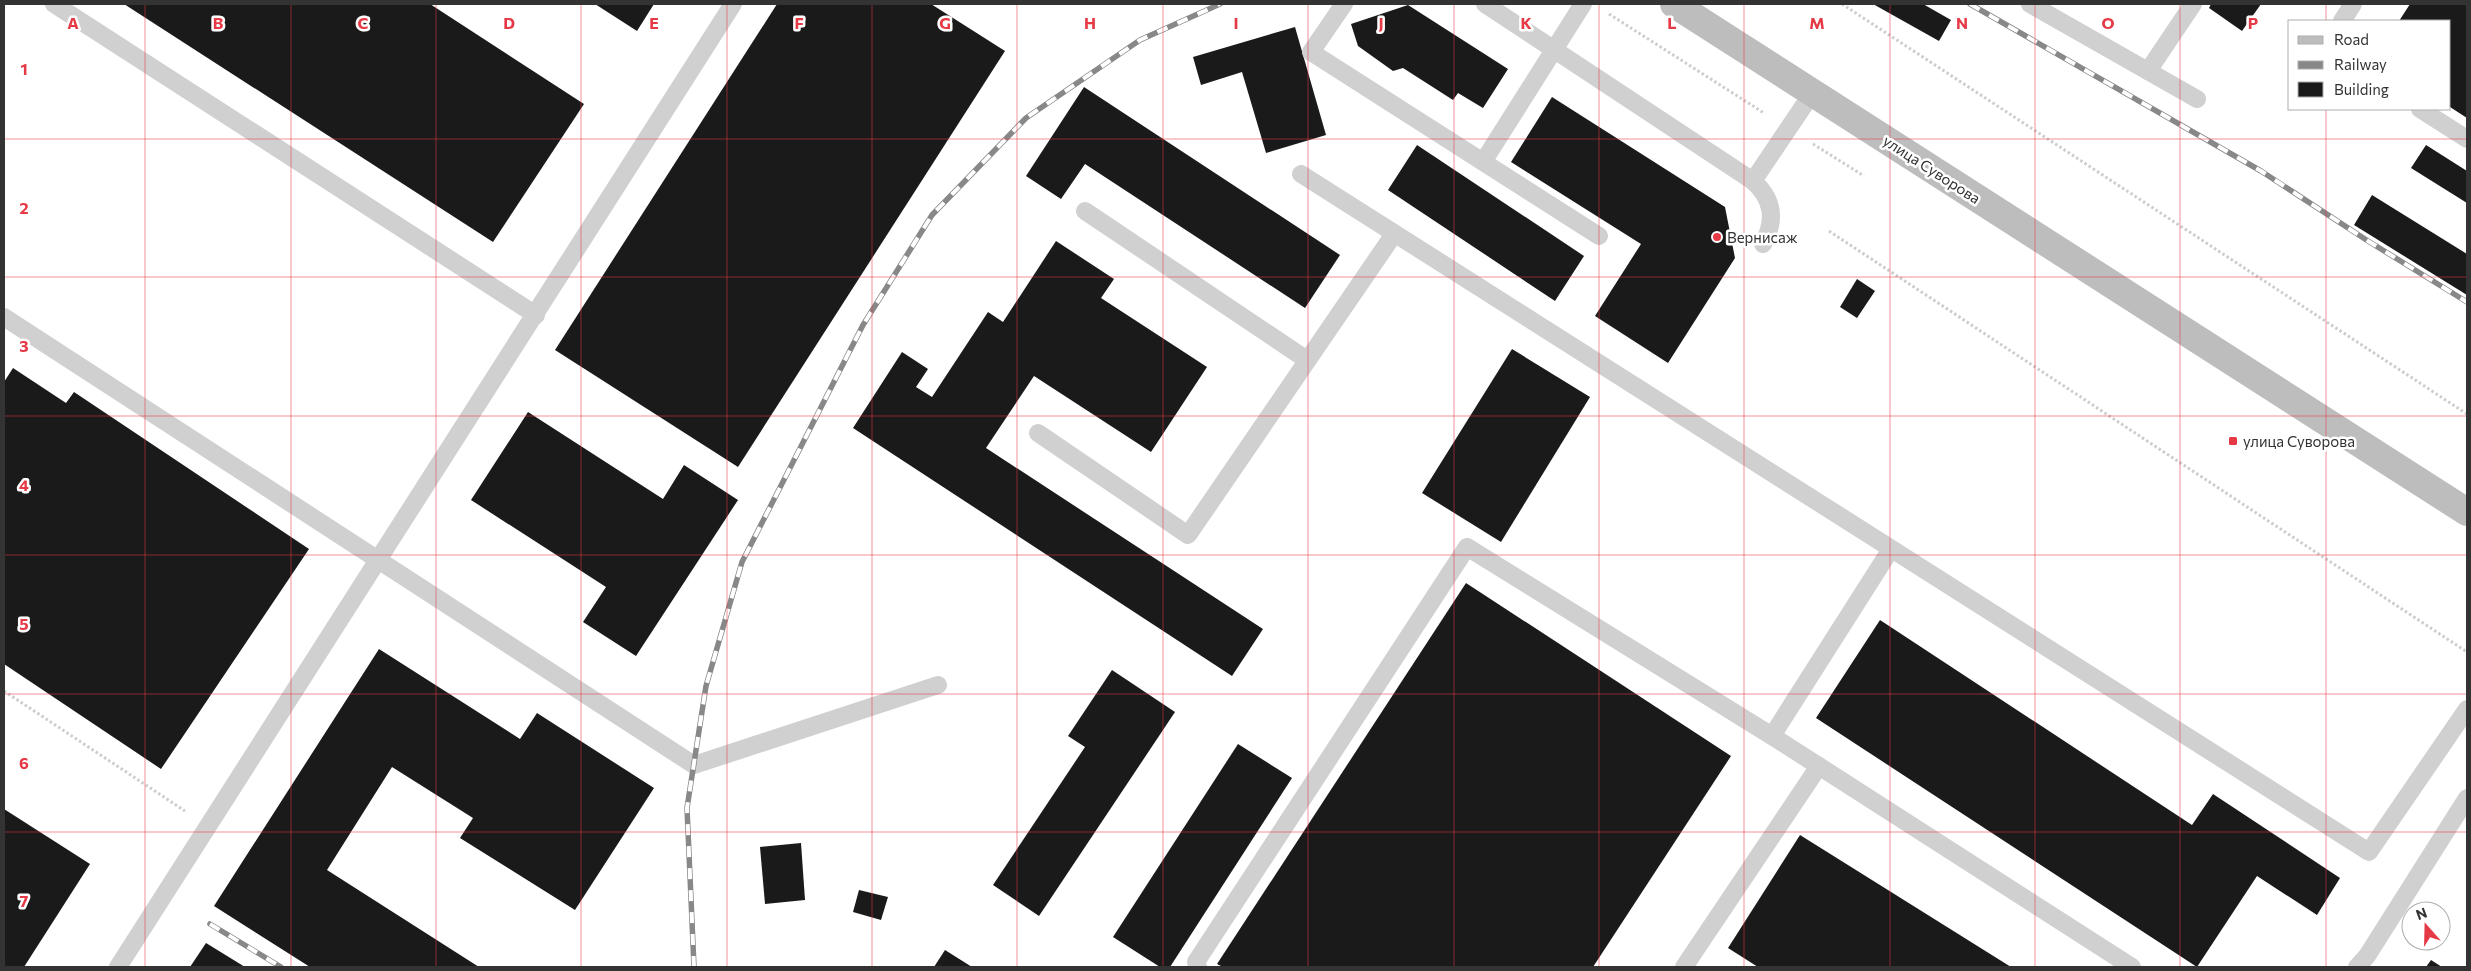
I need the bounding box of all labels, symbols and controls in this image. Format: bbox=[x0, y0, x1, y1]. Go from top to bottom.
text: A bbox=[67, 13, 79, 32]
text: B bbox=[213, 13, 224, 32]
text: C bbox=[358, 13, 369, 32]
text: D bbox=[503, 13, 515, 32]
text: E bbox=[649, 13, 659, 32]
text: F bbox=[794, 13, 804, 32]
text: G bbox=[939, 13, 951, 32]
text: H bbox=[1084, 13, 1096, 32]
text: I bbox=[1233, 13, 1239, 32]
text: J bbox=[1378, 13, 1384, 32]
text: K bbox=[1520, 13, 1532, 32]
text: L bbox=[1667, 13, 1677, 32]
text: M bbox=[1809, 13, 1825, 32]
text: N bbox=[1956, 13, 1968, 32]
text: O bbox=[2101, 13, 2115, 32]
text: P bbox=[2248, 13, 2258, 32]
legend bbox=[2288, 20, 2451, 110]
text: Road bbox=[2334, 30, 2369, 48]
text: Railway bbox=[2334, 55, 2387, 73]
text: 1 bbox=[20, 59, 28, 78]
text: Building bbox=[2334, 80, 2389, 98]
street label: улица Суворова bbox=[1880, 131, 1984, 207]
text: 2 bbox=[19, 198, 29, 217]
place label: Вернисаж bbox=[1727, 228, 1798, 246]
marker: Вернисаж bbox=[1711, 231, 1723, 243]
text: 3 bbox=[19, 336, 29, 355]
place label: улица Суворова bbox=[2243, 432, 2355, 450]
marker: улица Суворова bbox=[2227, 435, 2239, 447]
text: 4 bbox=[19, 475, 29, 494]
text: 5 bbox=[19, 614, 29, 633]
text: 6 bbox=[19, 753, 29, 772]
text: 7 bbox=[20, 891, 29, 910]
north arrow bbox=[2401, 901, 2451, 951]
text: N bbox=[2414, 904, 2429, 923]

